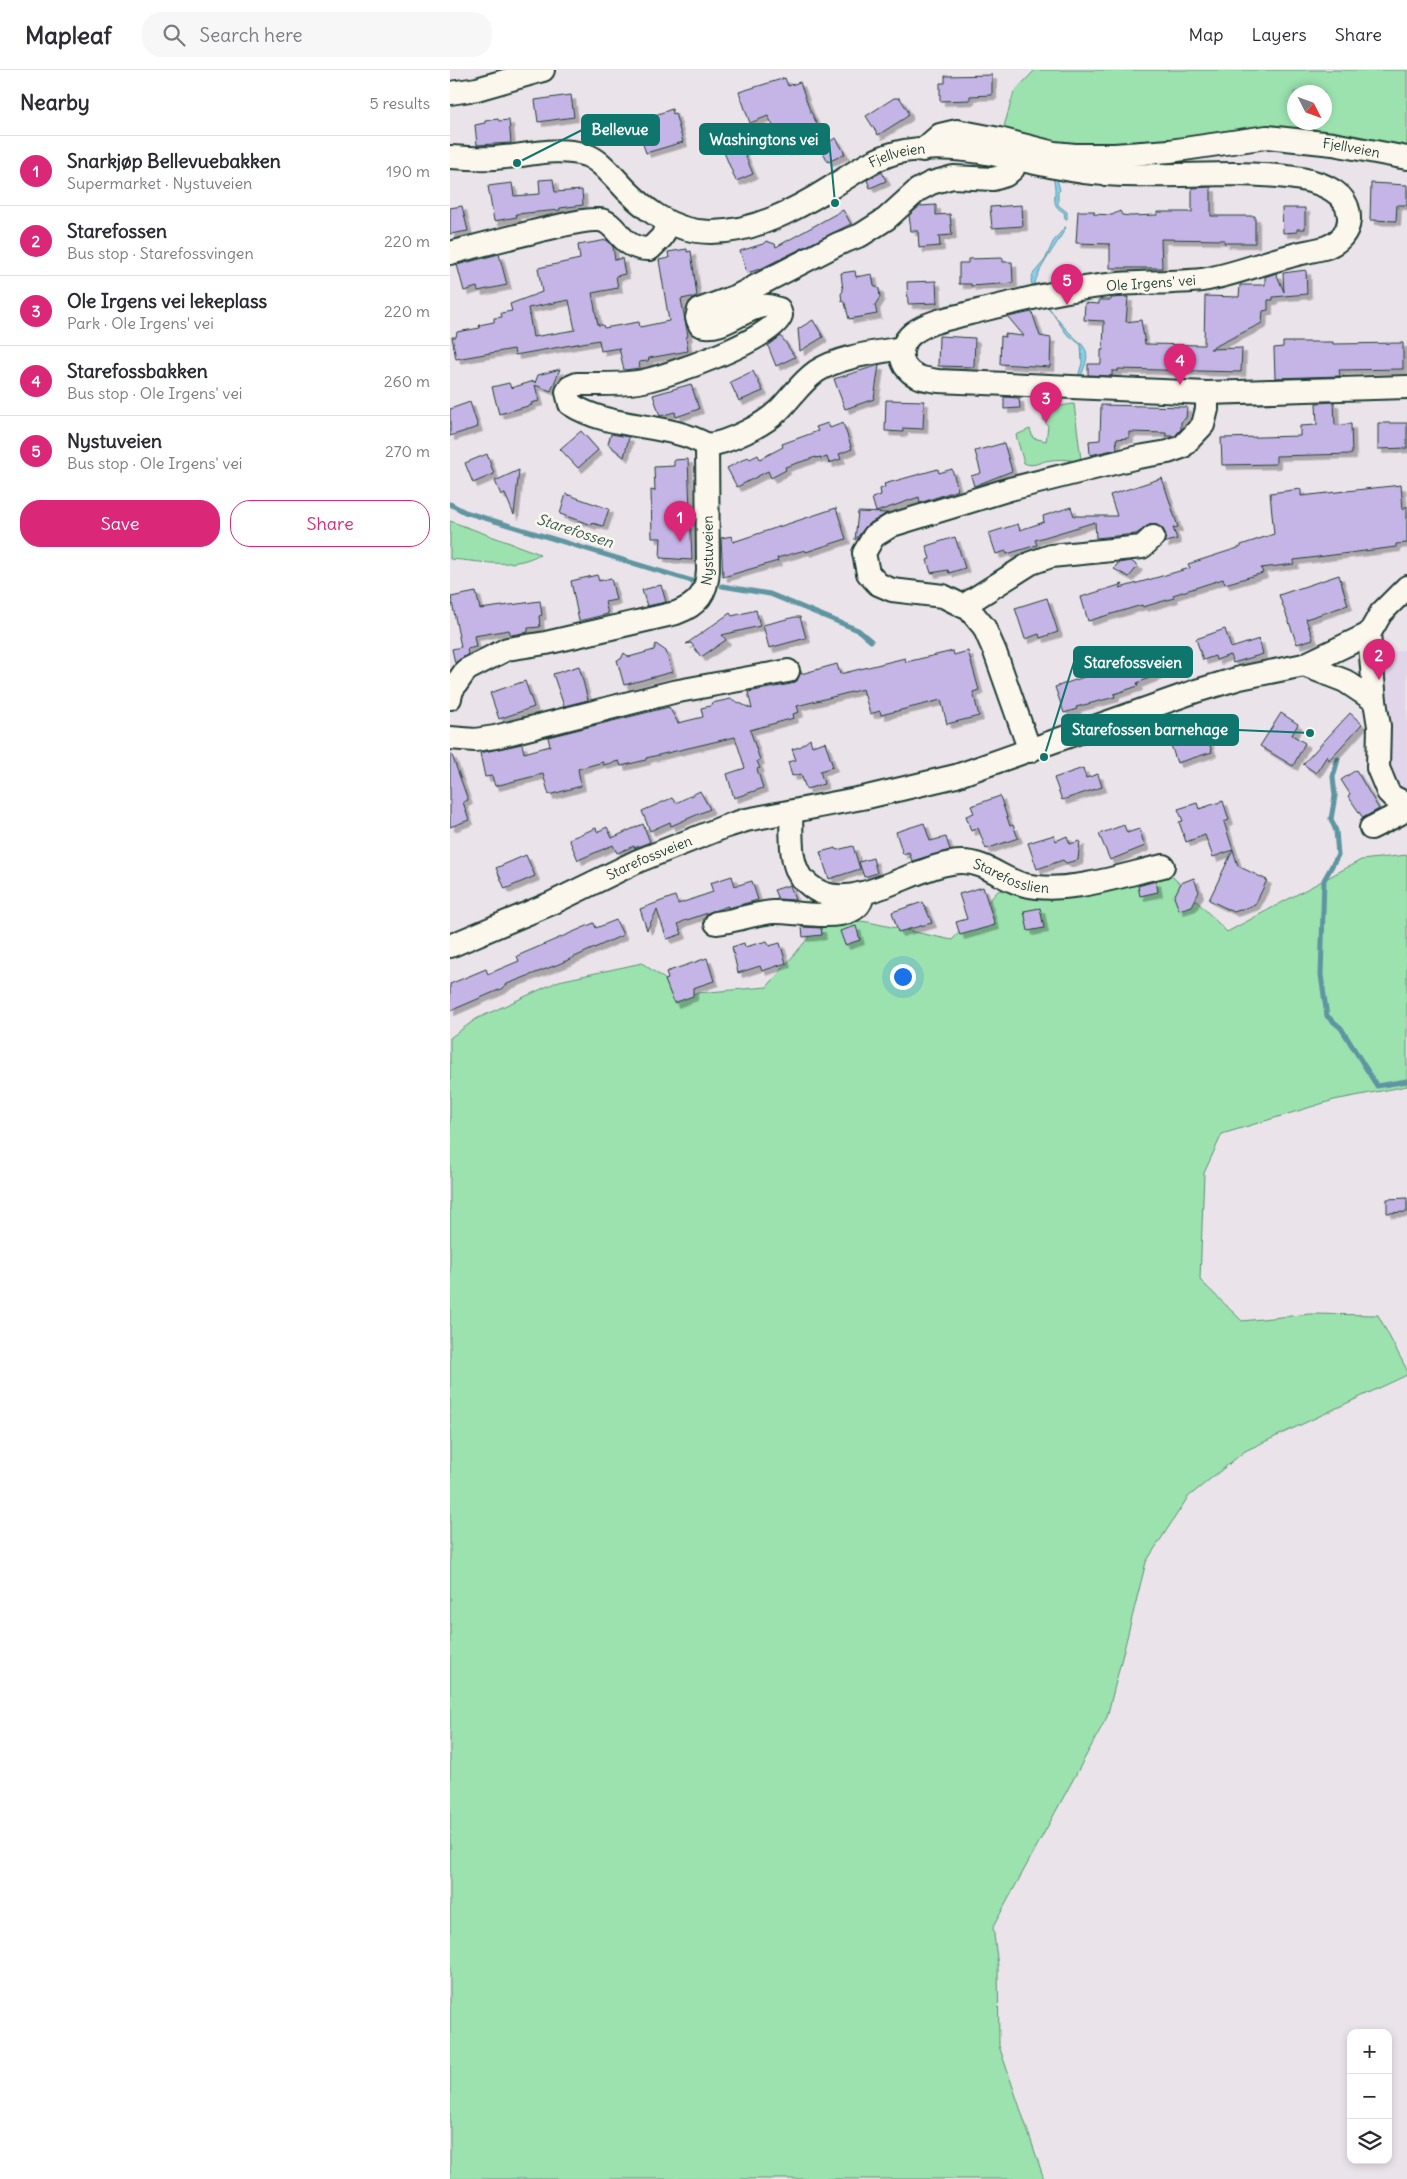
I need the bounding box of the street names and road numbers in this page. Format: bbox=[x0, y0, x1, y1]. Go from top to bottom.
street label: Fjellveien bbox=[1322, 134, 1382, 162]
street label: Fjellveien bbox=[866, 139, 926, 171]
street label: Ole Irgens' vei bbox=[1106, 271, 1196, 295]
street label: Nystuveien bbox=[697, 515, 717, 587]
street label: Starefossveien bbox=[603, 832, 695, 884]
street label: Starefosslien bbox=[971, 855, 1049, 897]

